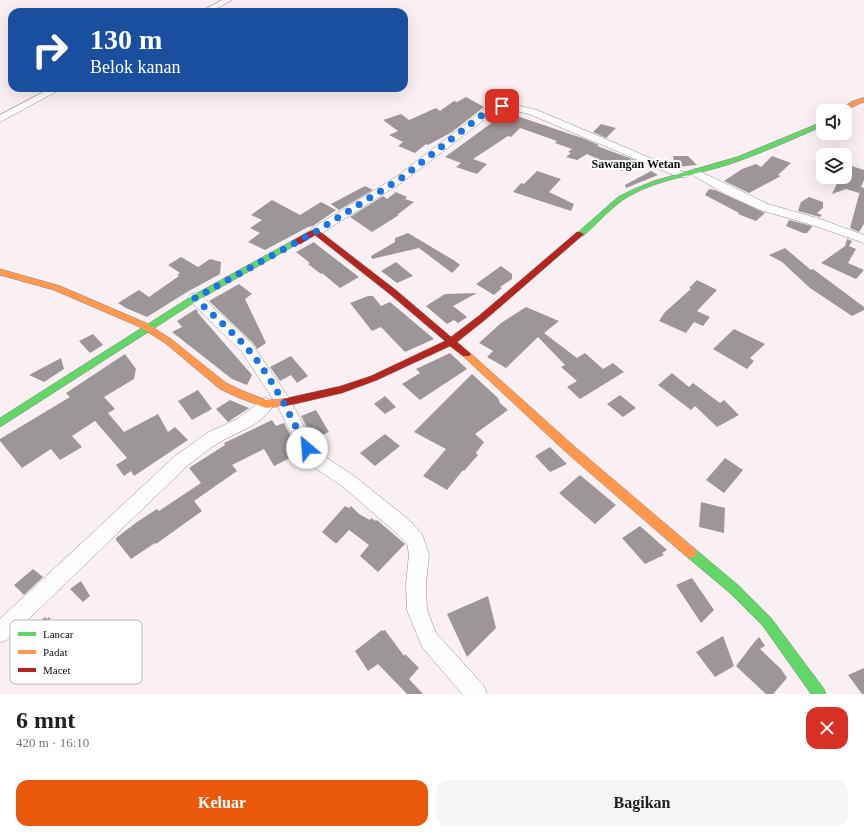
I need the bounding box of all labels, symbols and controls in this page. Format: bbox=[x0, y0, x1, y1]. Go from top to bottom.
icon: right bbox=[24, 24, 76, 76]
text: 130 m bbox=[90, 24, 162, 55]
text: Belok kanan bbox=[90, 57, 180, 77]
pin bbox=[485, 89, 519, 123]
icon: arrive bbox=[491, 95, 513, 117]
map controls bbox=[816, 104, 852, 184]
button: sound bbox=[816, 104, 852, 140]
button: layers bbox=[816, 148, 852, 184]
district label: Sawangan Wetan bbox=[592, 157, 681, 171]
position arrow bbox=[286, 427, 328, 469]
legend bbox=[10, 620, 142, 684]
text: Lancar bbox=[43, 628, 74, 640]
text: Padat bbox=[43, 646, 67, 658]
text: Macet bbox=[43, 664, 70, 676]
text: 6 mnt bbox=[16, 707, 75, 733]
button: close bbox=[806, 707, 848, 749]
text: 420 m · 16:10 bbox=[16, 735, 89, 750]
button: Keluar bbox=[16, 780, 428, 826]
button: Bagikan bbox=[436, 780, 848, 826]

